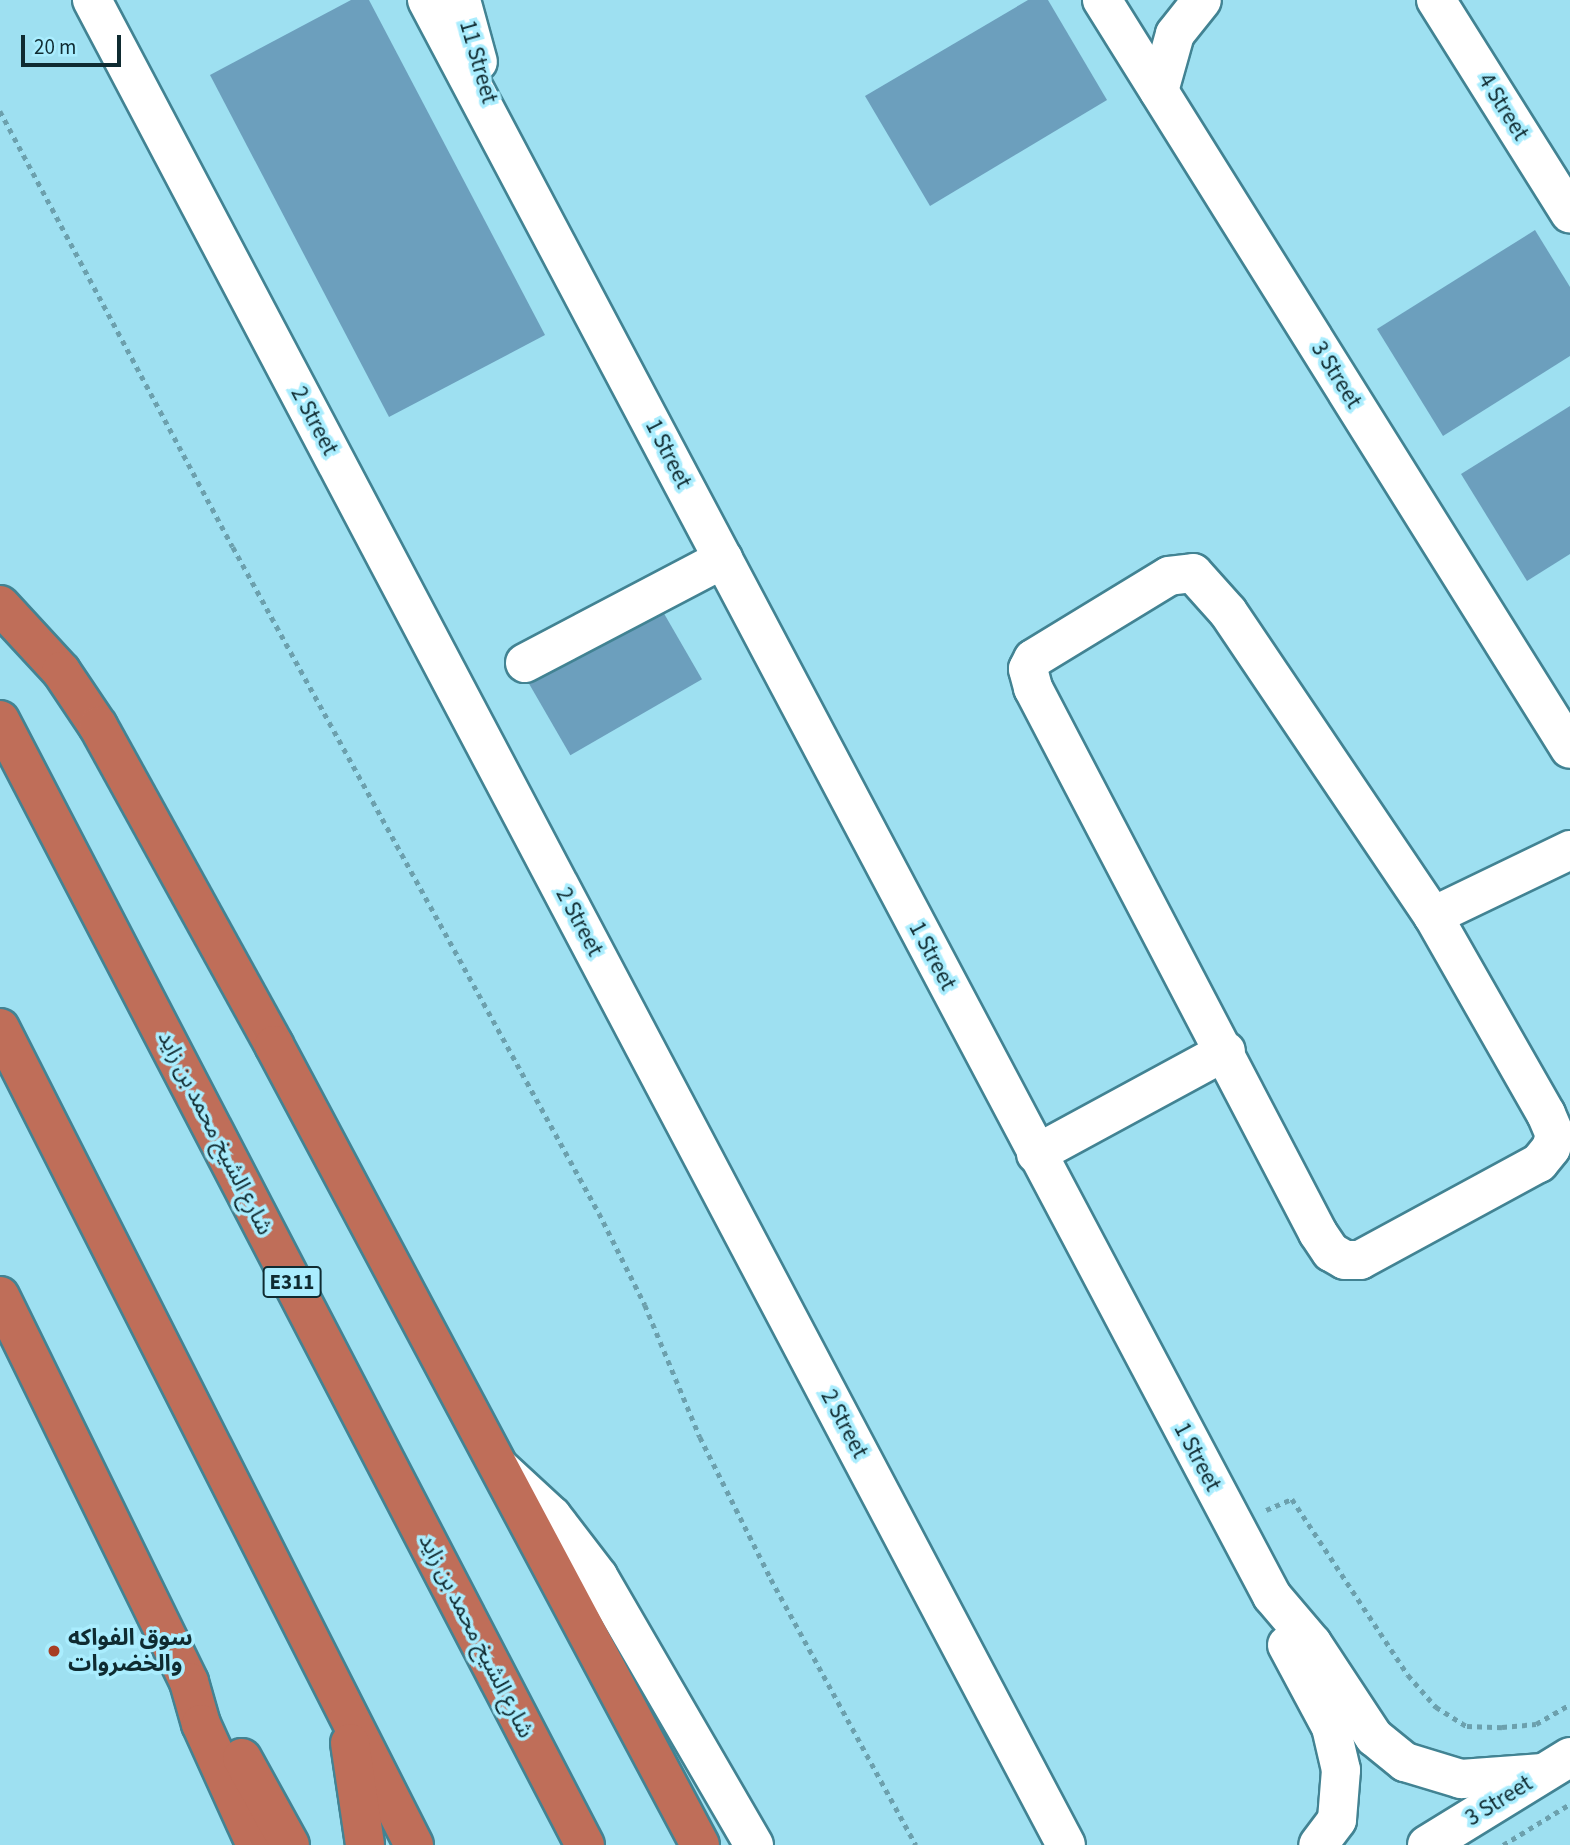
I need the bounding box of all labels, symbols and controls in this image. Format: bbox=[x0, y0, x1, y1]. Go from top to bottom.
street label: 11 Street bbox=[453, 17, 503, 107]
scale bar bbox=[24, 21, 124, 65]
text: 20 m bbox=[34, 32, 76, 62]
street label: 4 Street bbox=[1472, 68, 1534, 146]
street label: 3 Street bbox=[1305, 336, 1367, 414]
street label: 2 Street bbox=[285, 382, 343, 460]
street label: 1 Street bbox=[639, 415, 697, 493]
street label: 2 Street bbox=[550, 883, 608, 961]
street label: 1 Street bbox=[903, 917, 961, 995]
street label: شارع الشيخ محمد بن زايد bbox=[152, 1026, 278, 1240]
road number: E311 bbox=[262, 1264, 322, 1300]
street label: 2 Street bbox=[815, 1385, 873, 1463]
street label: 1 Street bbox=[1168, 1418, 1226, 1496]
street label: شارع الشيخ محمد بن زايد bbox=[413, 1529, 539, 1743]
place label: سوق الفواكه والخضروات bbox=[68, 1624, 192, 1678]
marker: سوق الفواكه والخضروات bbox=[46, 1643, 62, 1659]
street label: 3 Street bbox=[1460, 1770, 1538, 1832]

